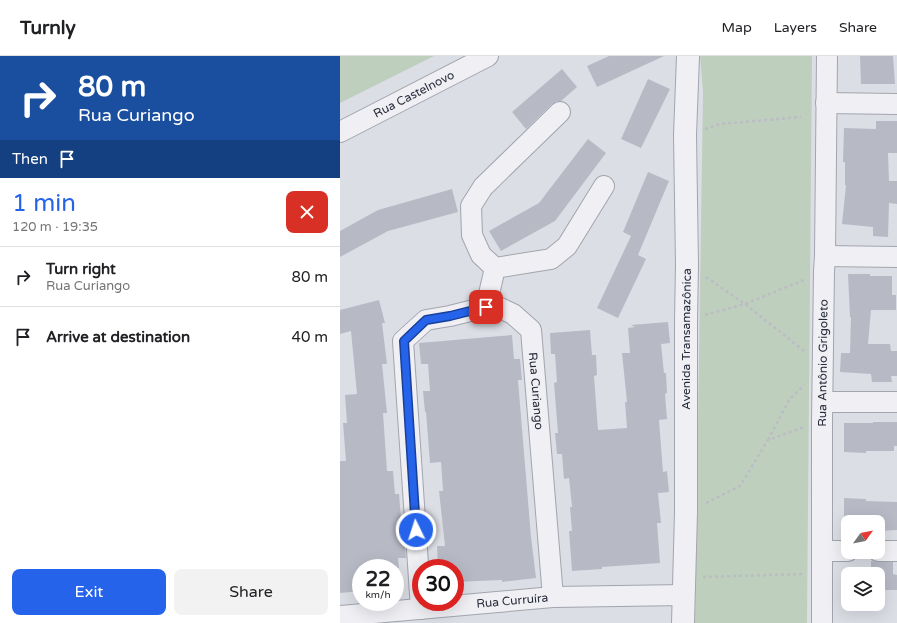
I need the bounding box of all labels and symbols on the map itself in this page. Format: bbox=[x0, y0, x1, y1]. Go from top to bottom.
street label: Rua Castelnovo bbox=[371, 68, 457, 121]
street label: Avenida Transamazônica bbox=[679, 268, 694, 410]
pin bbox=[469, 290, 503, 324]
street label: Rua Antônio Grigoleto bbox=[815, 299, 831, 427]
street label: Rua Curiango bbox=[526, 352, 546, 430]
position arrow bbox=[395, 509, 437, 551]
north arrow bbox=[841, 515, 885, 559]
speed limit sign: 30 bbox=[412, 559, 464, 611]
street label: Rua Curruíra bbox=[476, 590, 549, 611]

